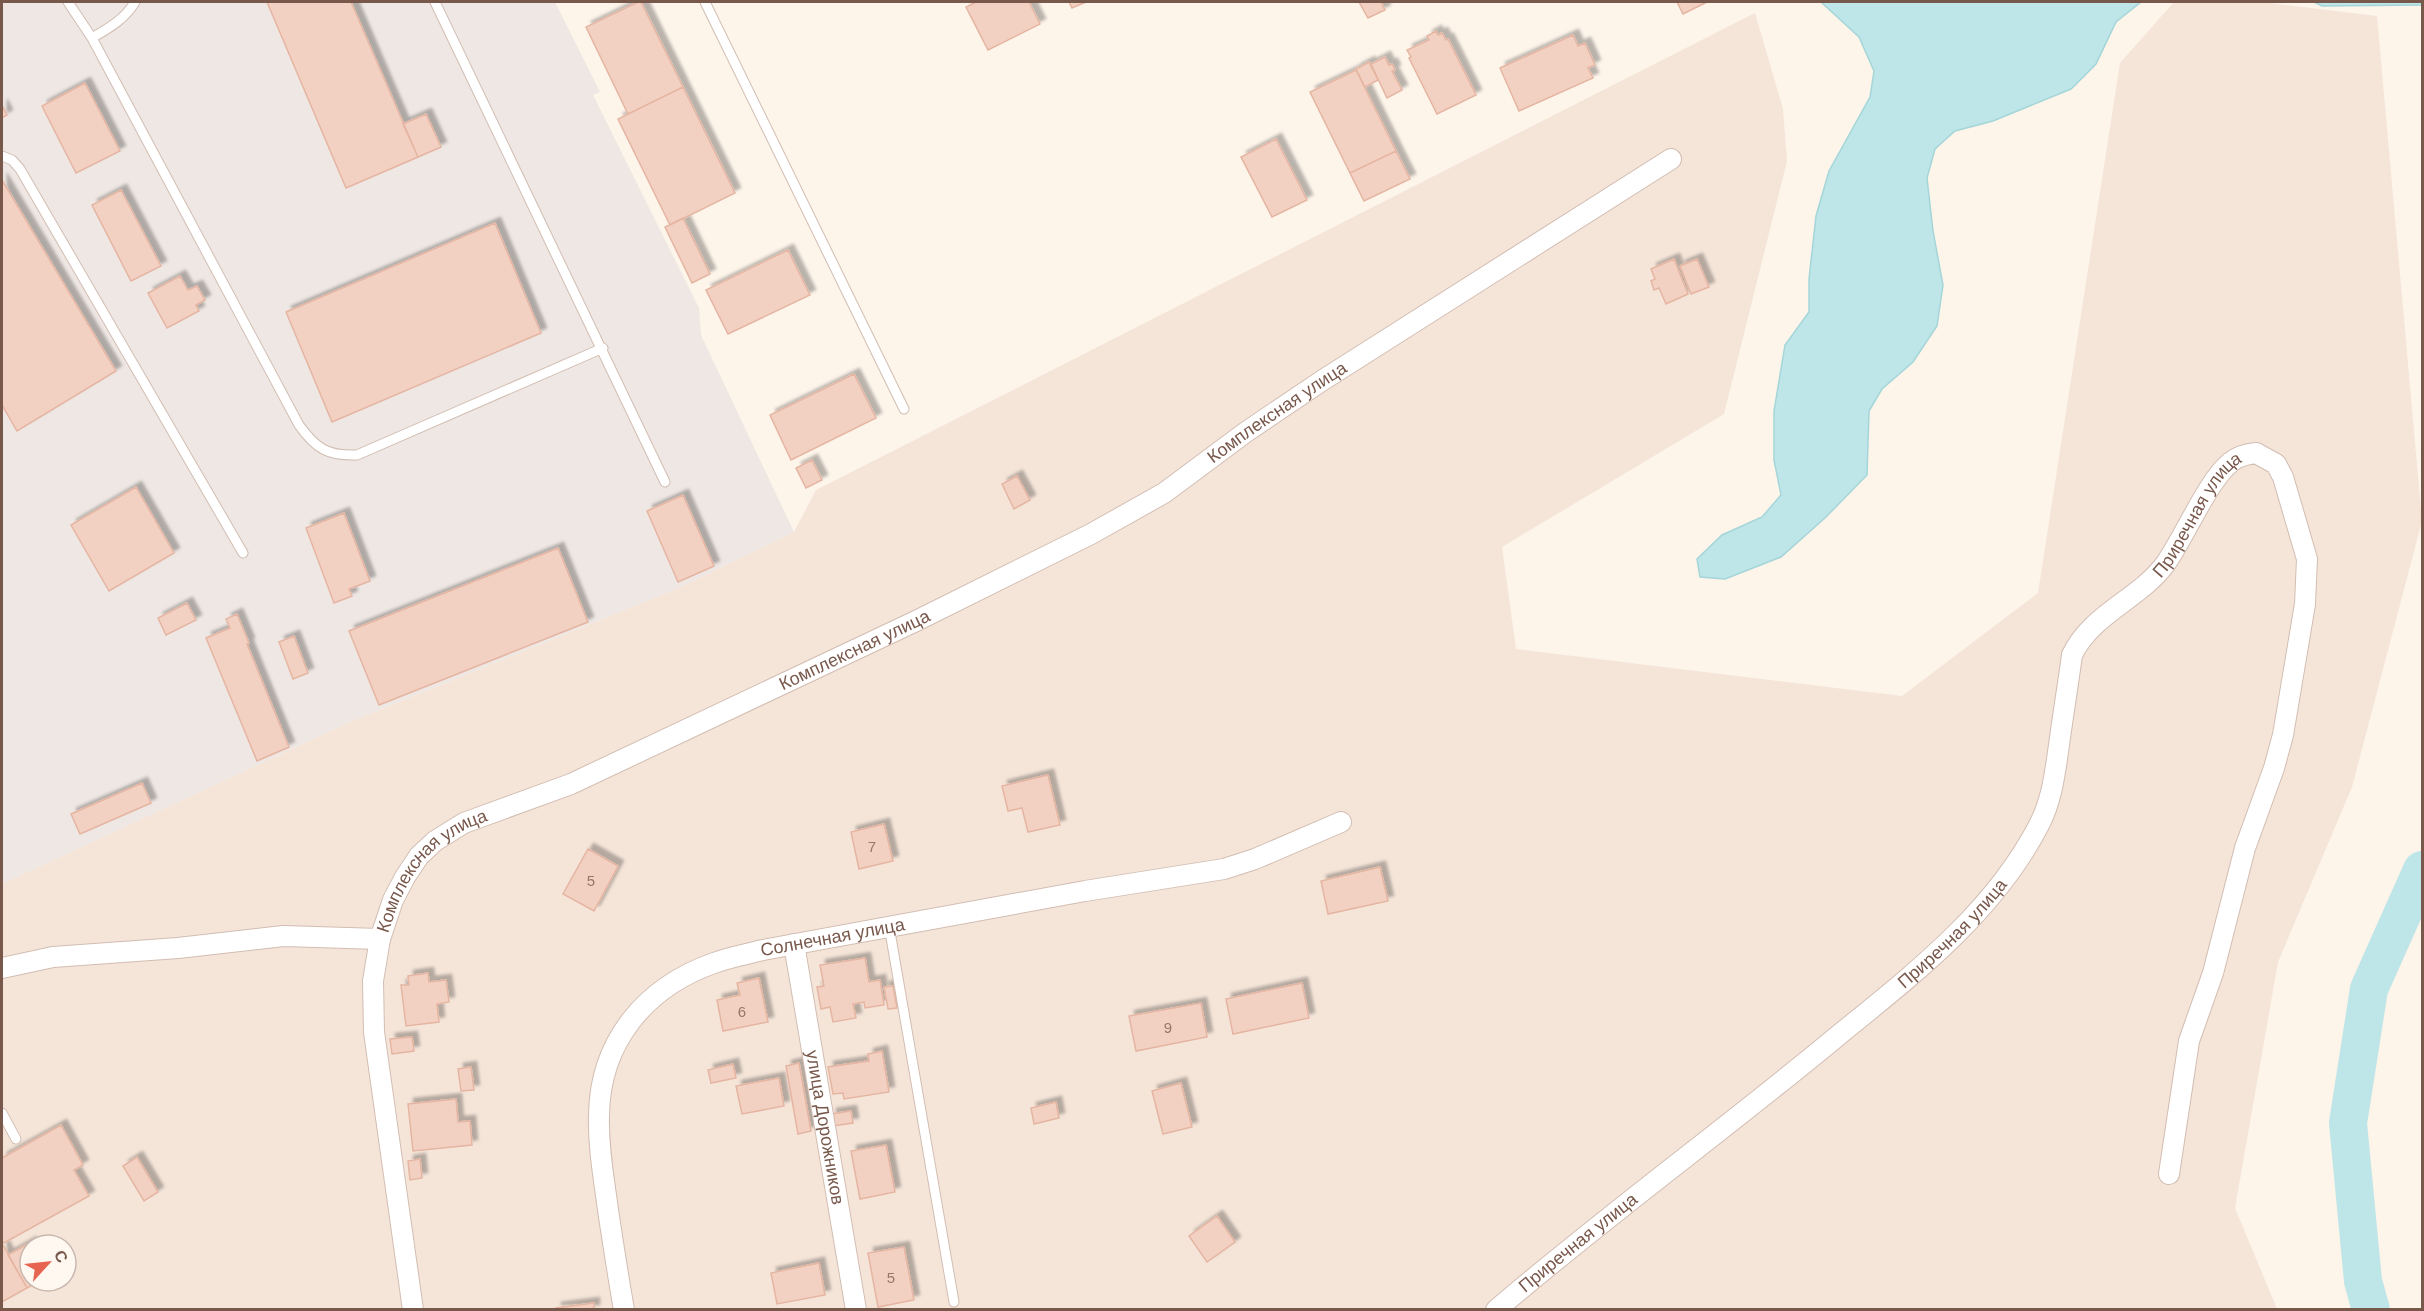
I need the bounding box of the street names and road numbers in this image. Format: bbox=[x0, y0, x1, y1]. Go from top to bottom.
street label: Комплексная улица bbox=[1203, 357, 1351, 467]
street label: Приречная улица bbox=[2149, 447, 2245, 581]
street label: Комплексная улица bbox=[776, 605, 934, 694]
street label: Комплексная улица bbox=[373, 805, 491, 935]
street label: Приречная улица bbox=[1894, 874, 2012, 992]
street label: Солнечная улица bbox=[759, 914, 907, 960]
street label: улица Дорожников bbox=[802, 1049, 848, 1206]
street label: Приречная улица bbox=[1515, 1188, 1642, 1296]

